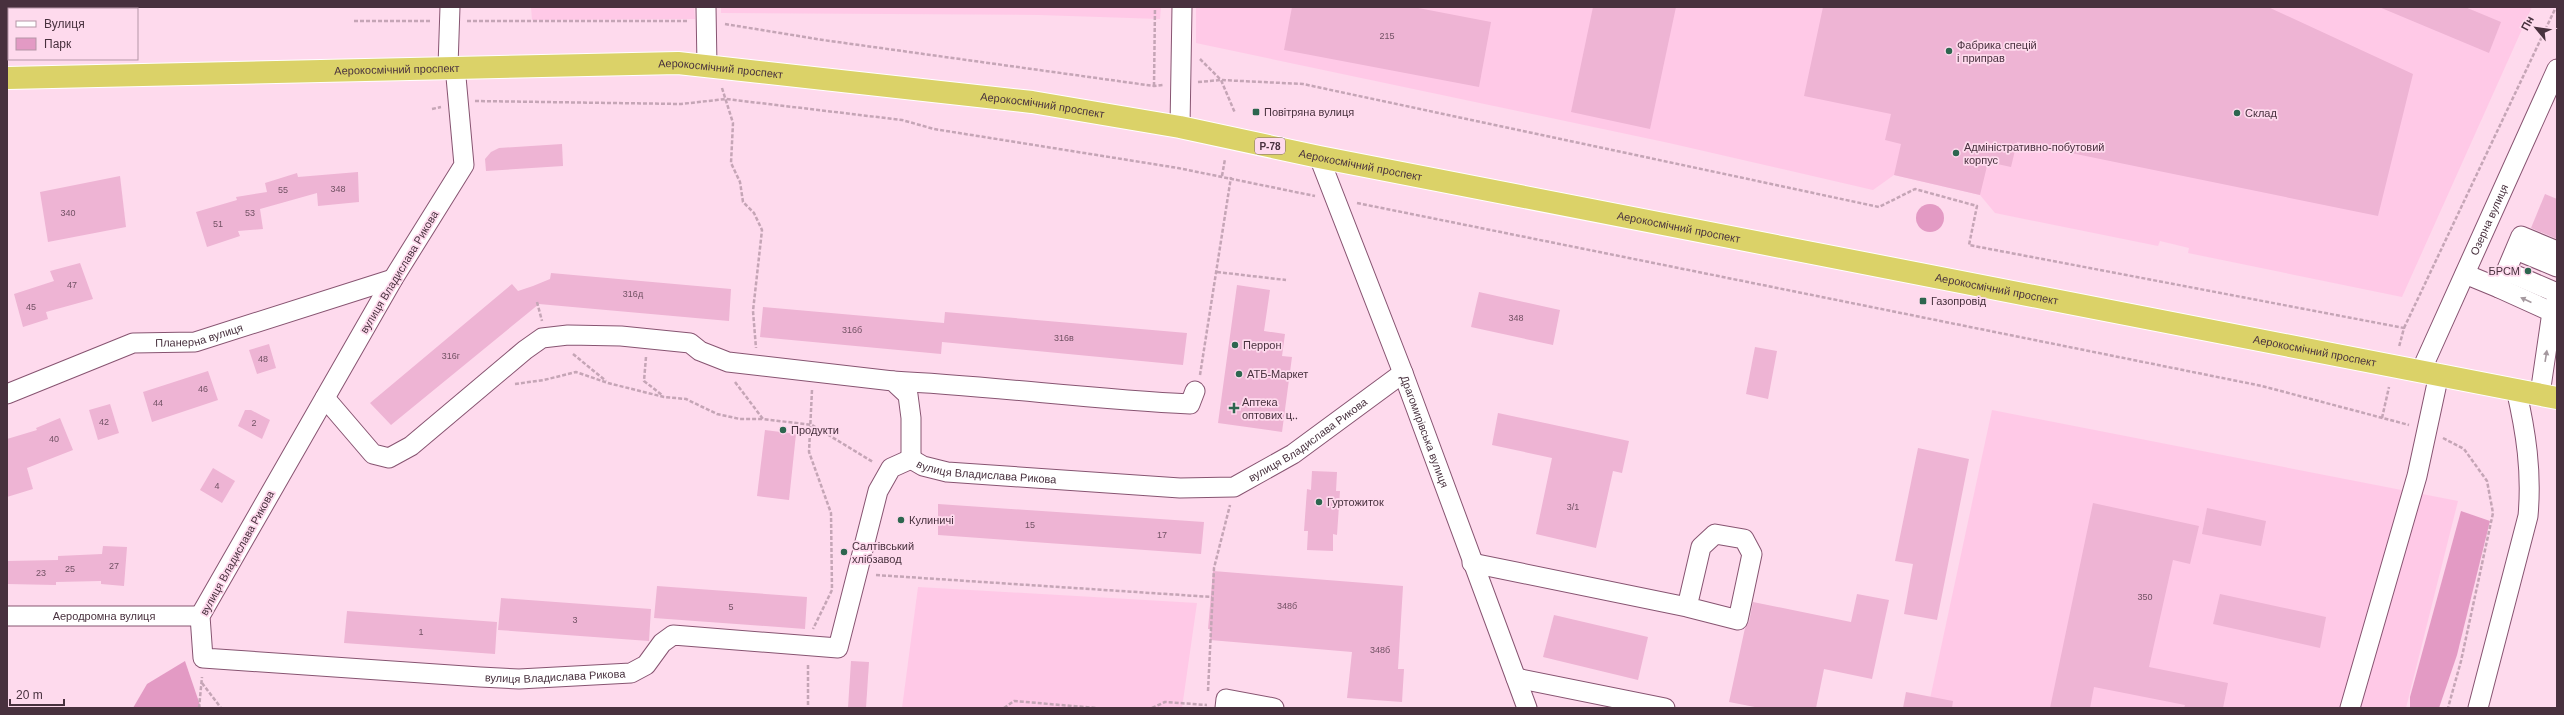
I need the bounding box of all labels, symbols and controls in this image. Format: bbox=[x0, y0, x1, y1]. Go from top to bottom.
legend bbox=[8, 8, 138, 60]
north arrow bbox=[2516, 8, 2556, 48]
text: Пн bbox=[2518, 14, 2536, 32]
text: Вулиця bbox=[44, 17, 85, 31]
house number: 215 bbox=[1379, 31, 1395, 41]
text: Парк bbox=[44, 37, 72, 51]
place label: Фабрика спецій і приправ bbox=[1957, 39, 2037, 64]
marker: Фабрика спецій і приправ bbox=[1944, 46, 1954, 56]
street label: Аерокосмічний проспект bbox=[658, 57, 783, 81]
street label: Аерокосмічний проспект bbox=[334, 62, 460, 77]
street label: Аерокосмічний проспект bbox=[980, 90, 1105, 120]
place label: Повітряна вулиця bbox=[1264, 106, 1354, 118]
marker: Повітряна вулиця bbox=[1251, 107, 1261, 117]
place label: Склад bbox=[2245, 107, 2277, 119]
marker: Склад bbox=[2232, 108, 2242, 118]
road number: Р-78 bbox=[1255, 138, 1285, 154]
place label: Адміністративно-побутовий корпус bbox=[1964, 141, 2105, 166]
street label: Аерокосмічний проспект bbox=[1298, 147, 1423, 183]
marker: Адміністративно-побутовий корпус bbox=[1951, 148, 1961, 158]
street label: Озерна вулиця bbox=[2468, 182, 2510, 257]
house number: 348 bbox=[330, 184, 346, 194]
house number: 55 bbox=[278, 185, 288, 195]
house number: 340 bbox=[60, 208, 76, 218]
house number: 53 bbox=[245, 208, 255, 218]
street label: вулиця Владислава Рикова bbox=[358, 208, 441, 335]
street label: Аерокосмічний проспект bbox=[1616, 209, 1741, 245]
house number: 51 bbox=[213, 219, 223, 229]
place label: БРСМ bbox=[2489, 265, 2520, 277]
marker: БРСМ bbox=[2523, 266, 2533, 276]
street label: Аерокосмічний проспект bbox=[1934, 271, 2059, 307]
house number: 47 bbox=[67, 280, 77, 290]
house number: 316д bbox=[623, 289, 644, 299]
place label: Газопровiд bbox=[1931, 295, 1987, 307]
marker: Газопровiд bbox=[1918, 296, 1928, 306]
one-way arrow bbox=[2520, 297, 2532, 303]
house number: 45 bbox=[26, 302, 36, 312]
house number: 348 bbox=[1508, 313, 1524, 323]
street label: Планерна вулиця bbox=[155, 321, 244, 349]
house number: 316б bbox=[842, 325, 862, 335]
house number: 316в bbox=[1054, 333, 1074, 343]
street label: Аерокосмічний проспект bbox=[2252, 333, 2377, 369]
place label: Перрон bbox=[1243, 339, 1281, 351]
marker: Перрон bbox=[1230, 340, 1240, 350]
one-way arrow bbox=[2543, 350, 2549, 362]
house number: 316г bbox=[442, 351, 461, 361]
house number: 48 bbox=[258, 354, 268, 364]
place label: АТБ-Маркет bbox=[1247, 368, 1308, 380]
marker: АТБ-Маркет bbox=[1234, 369, 1244, 379]
street label: Драгомирівська вулиця bbox=[1398, 374, 1451, 489]
house number: 46 bbox=[198, 384, 208, 394]
street label: вулиця Владислава Рикова bbox=[1246, 395, 1370, 484]
place label: Аптека оптових ц‥ bbox=[1242, 396, 1298, 421]
house number: 44 bbox=[153, 398, 163, 408]
marker: Аптека оптових ц‥ bbox=[1229, 403, 1239, 413]
house number: 42 bbox=[99, 417, 109, 427]
house number: 2 bbox=[251, 418, 257, 428]
place label: Продукти bbox=[791, 424, 839, 436]
marker: Продукти bbox=[778, 425, 788, 435]
house number: 40 bbox=[49, 434, 59, 444]
street label: вулиця Владислава Рикова bbox=[915, 458, 1058, 486]
house number: 4 bbox=[214, 481, 220, 491]
street label: вулиця Владислава Рикова bbox=[198, 488, 277, 617]
place label: Гуртожиток bbox=[1327, 496, 1384, 508]
marker: Гуртожиток bbox=[1314, 497, 1324, 507]
house number: 3/1 bbox=[1567, 502, 1579, 512]
place label: Кулиничі bbox=[909, 514, 954, 526]
marker: Кулиничі bbox=[896, 515, 906, 525]
house number: 15 bbox=[1025, 520, 1035, 530]
house number: 17 bbox=[1157, 530, 1167, 540]
place label: Салтівський хлібзавод bbox=[852, 540, 914, 565]
marker: Салтівський хлібзавод bbox=[839, 547, 849, 557]
house number: 27 bbox=[109, 561, 119, 571]
house number: 25 bbox=[65, 564, 75, 574]
house number: 23 bbox=[36, 568, 46, 578]
house number: 350 bbox=[2137, 592, 2153, 602]
house number: 348б bbox=[1277, 601, 1297, 611]
house number: 5 bbox=[728, 602, 734, 612]
street label: Аеродромна вулиця bbox=[53, 610, 155, 622]
house number: 3 bbox=[572, 615, 578, 625]
house number: 1 bbox=[418, 627, 424, 637]
house number: 348б bbox=[1370, 645, 1390, 655]
street label: вулиця Владислава Рикова bbox=[485, 667, 626, 685]
scale bar bbox=[10, 681, 64, 707]
text: 20 m bbox=[16, 688, 43, 702]

